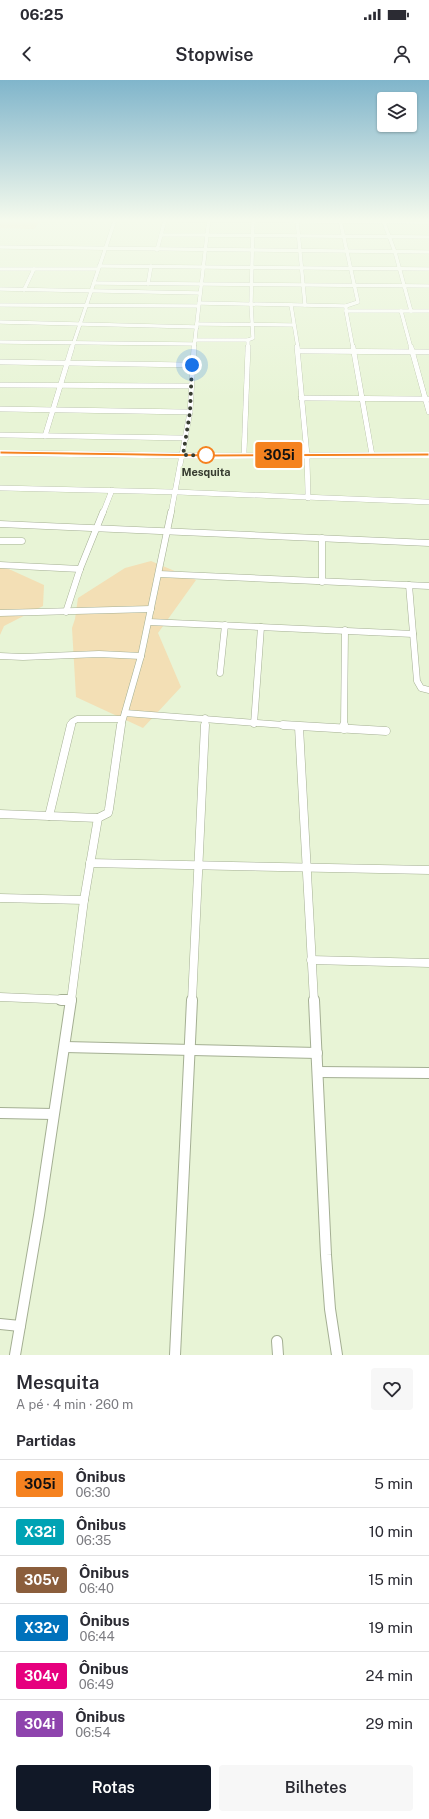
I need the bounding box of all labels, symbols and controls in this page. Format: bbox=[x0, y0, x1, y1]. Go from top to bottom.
text: 06:25 bbox=[20, 6, 64, 23]
icon: back bbox=[16, 43, 38, 65]
icon: person bbox=[391, 43, 413, 65]
text: Stopwise bbox=[175, 44, 254, 65]
map controls bbox=[377, 92, 417, 132]
button: layers bbox=[377, 92, 417, 132]
your location bbox=[182, 355, 202, 375]
line badge: 305i bbox=[251, 442, 307, 468]
marker: Mesquita bbox=[197, 446, 215, 464]
text: 305i bbox=[263, 447, 295, 463]
place label: Mesquita bbox=[181, 466, 231, 478]
button: heart bbox=[371, 1368, 413, 1410]
text: Mesquita bbox=[16, 1371, 100, 1393]
text: A pé · 4 min · 260 m bbox=[16, 1397, 133, 1412]
text: Partidas bbox=[16, 1432, 76, 1449]
text: Ônibus bbox=[75, 1468, 126, 1485]
text: 5 min bbox=[374, 1475, 413, 1492]
text: 305i bbox=[24, 1476, 55, 1492]
text: 06:30 bbox=[75, 1485, 110, 1500]
text: Ônibus bbox=[76, 1516, 126, 1533]
text: 10 min bbox=[369, 1523, 413, 1540]
text: X32i bbox=[24, 1524, 56, 1540]
text: 06:35 bbox=[76, 1533, 111, 1548]
text: Ônibus bbox=[79, 1564, 129, 1581]
text: 15 min bbox=[368, 1571, 413, 1588]
text: 305v bbox=[24, 1572, 59, 1588]
text: 06:40 bbox=[79, 1581, 114, 1596]
text: Ônibus bbox=[80, 1612, 130, 1629]
text: 19 min bbox=[368, 1619, 413, 1636]
text: X32v bbox=[24, 1620, 60, 1636]
text: 06:44 bbox=[80, 1629, 115, 1644]
text: Ônibus bbox=[79, 1660, 129, 1677]
text: 24 min bbox=[366, 1667, 413, 1684]
text: 304v bbox=[24, 1668, 59, 1684]
text: 06:49 bbox=[79, 1677, 114, 1692]
text: Ônibus bbox=[75, 1708, 125, 1725]
text: 29 min bbox=[366, 1715, 413, 1732]
text: 304i bbox=[24, 1716, 55, 1732]
text: 06:54 bbox=[75, 1725, 111, 1740]
button: Rotas bbox=[16, 1765, 211, 1811]
button: Bilhetes bbox=[219, 1765, 413, 1811]

